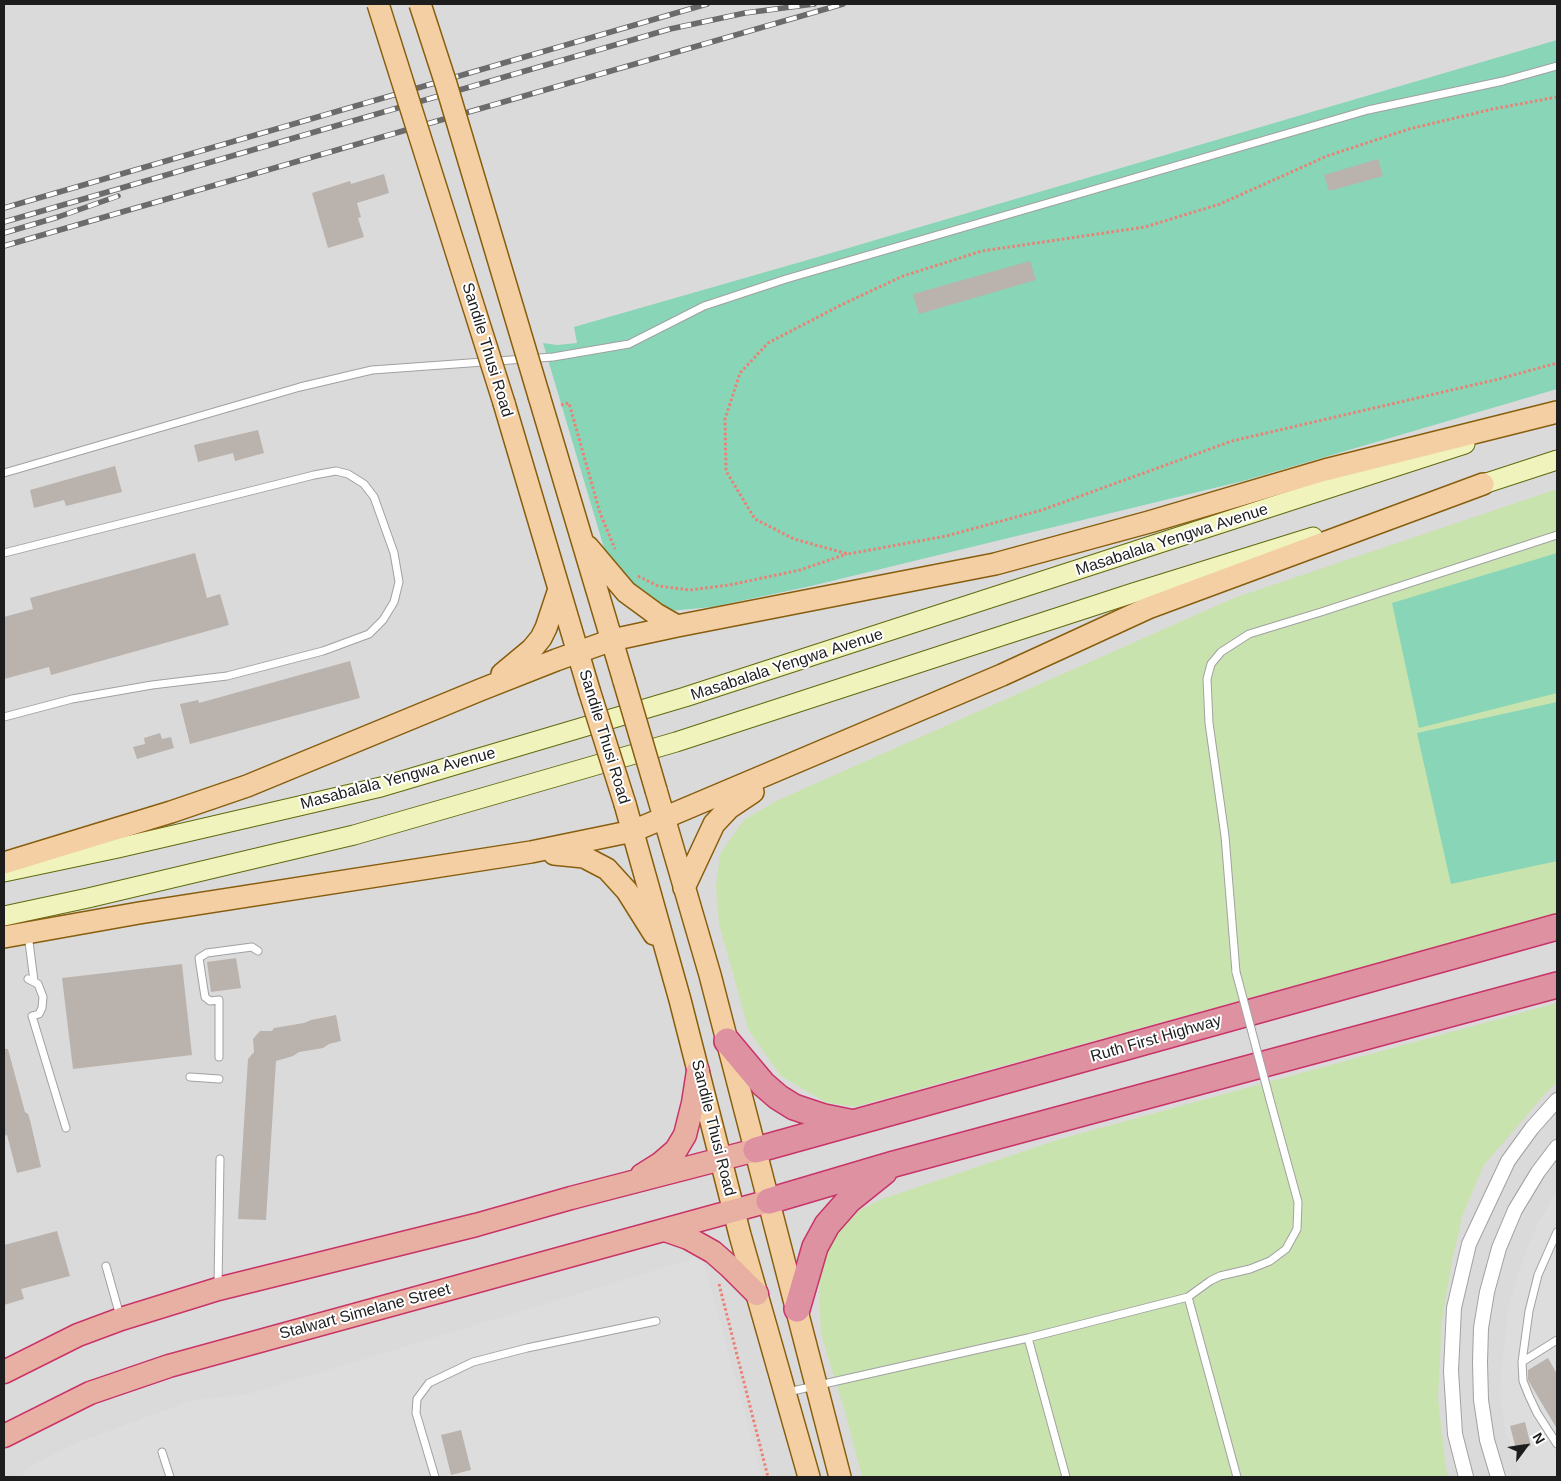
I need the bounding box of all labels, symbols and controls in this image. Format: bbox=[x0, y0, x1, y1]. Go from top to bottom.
street label: Sandile Thusi Road bbox=[457, 280, 517, 420]
street label: Masabalala Yengwa Avenue bbox=[1073, 500, 1271, 580]
street label: Masabalala Yengwa Avenue bbox=[688, 625, 886, 705]
street label: Sandile Thusi Road bbox=[574, 667, 634, 807]
street label: Masabalala Yengwa Avenue bbox=[298, 744, 498, 814]
street label: Ruth First Highway bbox=[1088, 1011, 1224, 1067]
street label: Sandile Thusi Road bbox=[687, 1058, 739, 1198]
street label: Stalwart Simelane Street bbox=[277, 1280, 453, 1344]
north arrow bbox=[1501, 1421, 1551, 1471]
text: N bbox=[1529, 1430, 1548, 1447]

